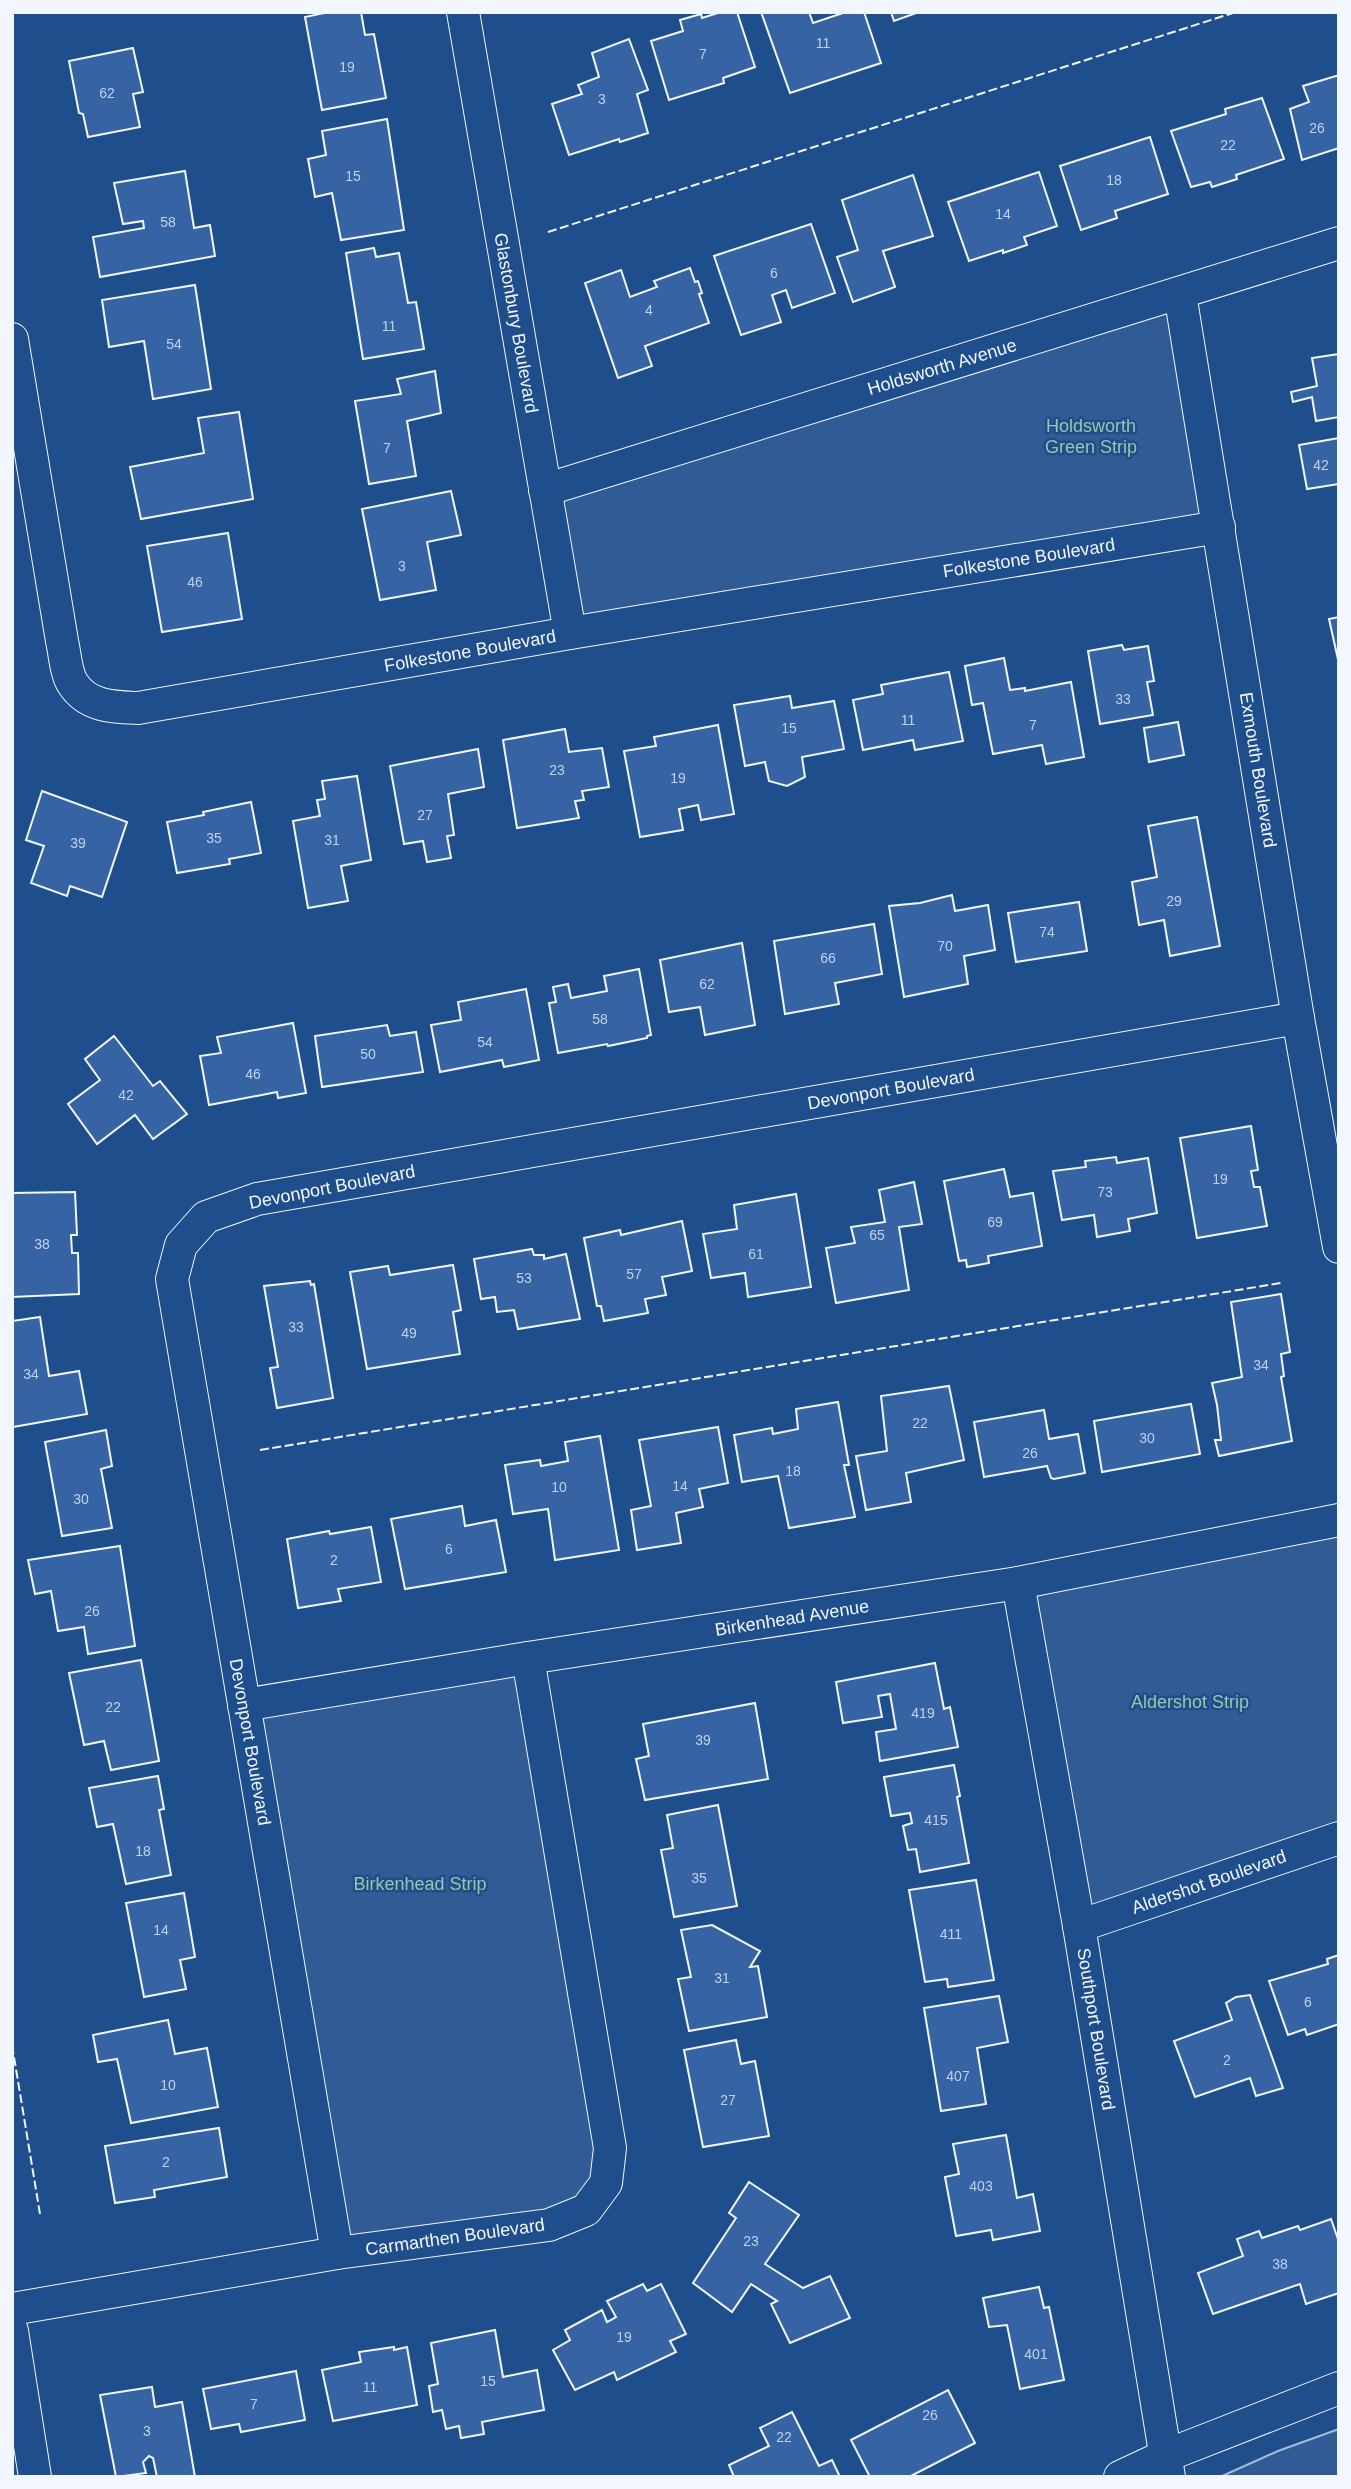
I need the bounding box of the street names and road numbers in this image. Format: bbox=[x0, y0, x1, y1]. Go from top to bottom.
street label: Glastonbury Boulevard bbox=[490, 231, 542, 415]
street label: Holdsworth Avenue bbox=[865, 335, 1019, 399]
street label: Folkestone Boulevard bbox=[941, 535, 1117, 581]
street label: Folkestone Boulevard bbox=[383, 626, 557, 676]
street label: Exmouth Boulevard bbox=[1236, 691, 1280, 849]
street label: Devonport Boulevard bbox=[806, 1064, 976, 1114]
street label: Devonport Boulevard bbox=[247, 1161, 417, 1213]
street label: Birkenhead Avenue bbox=[713, 1596, 871, 1640]
street label: Devonport Boulevard bbox=[225, 1657, 275, 1827]
street label: Aldershot Boulevard bbox=[1129, 1846, 1289, 1918]
street label: Southport Boulevard bbox=[1073, 1946, 1119, 2112]
street label: Carmarthen Boulevard bbox=[364, 2214, 546, 2260]

